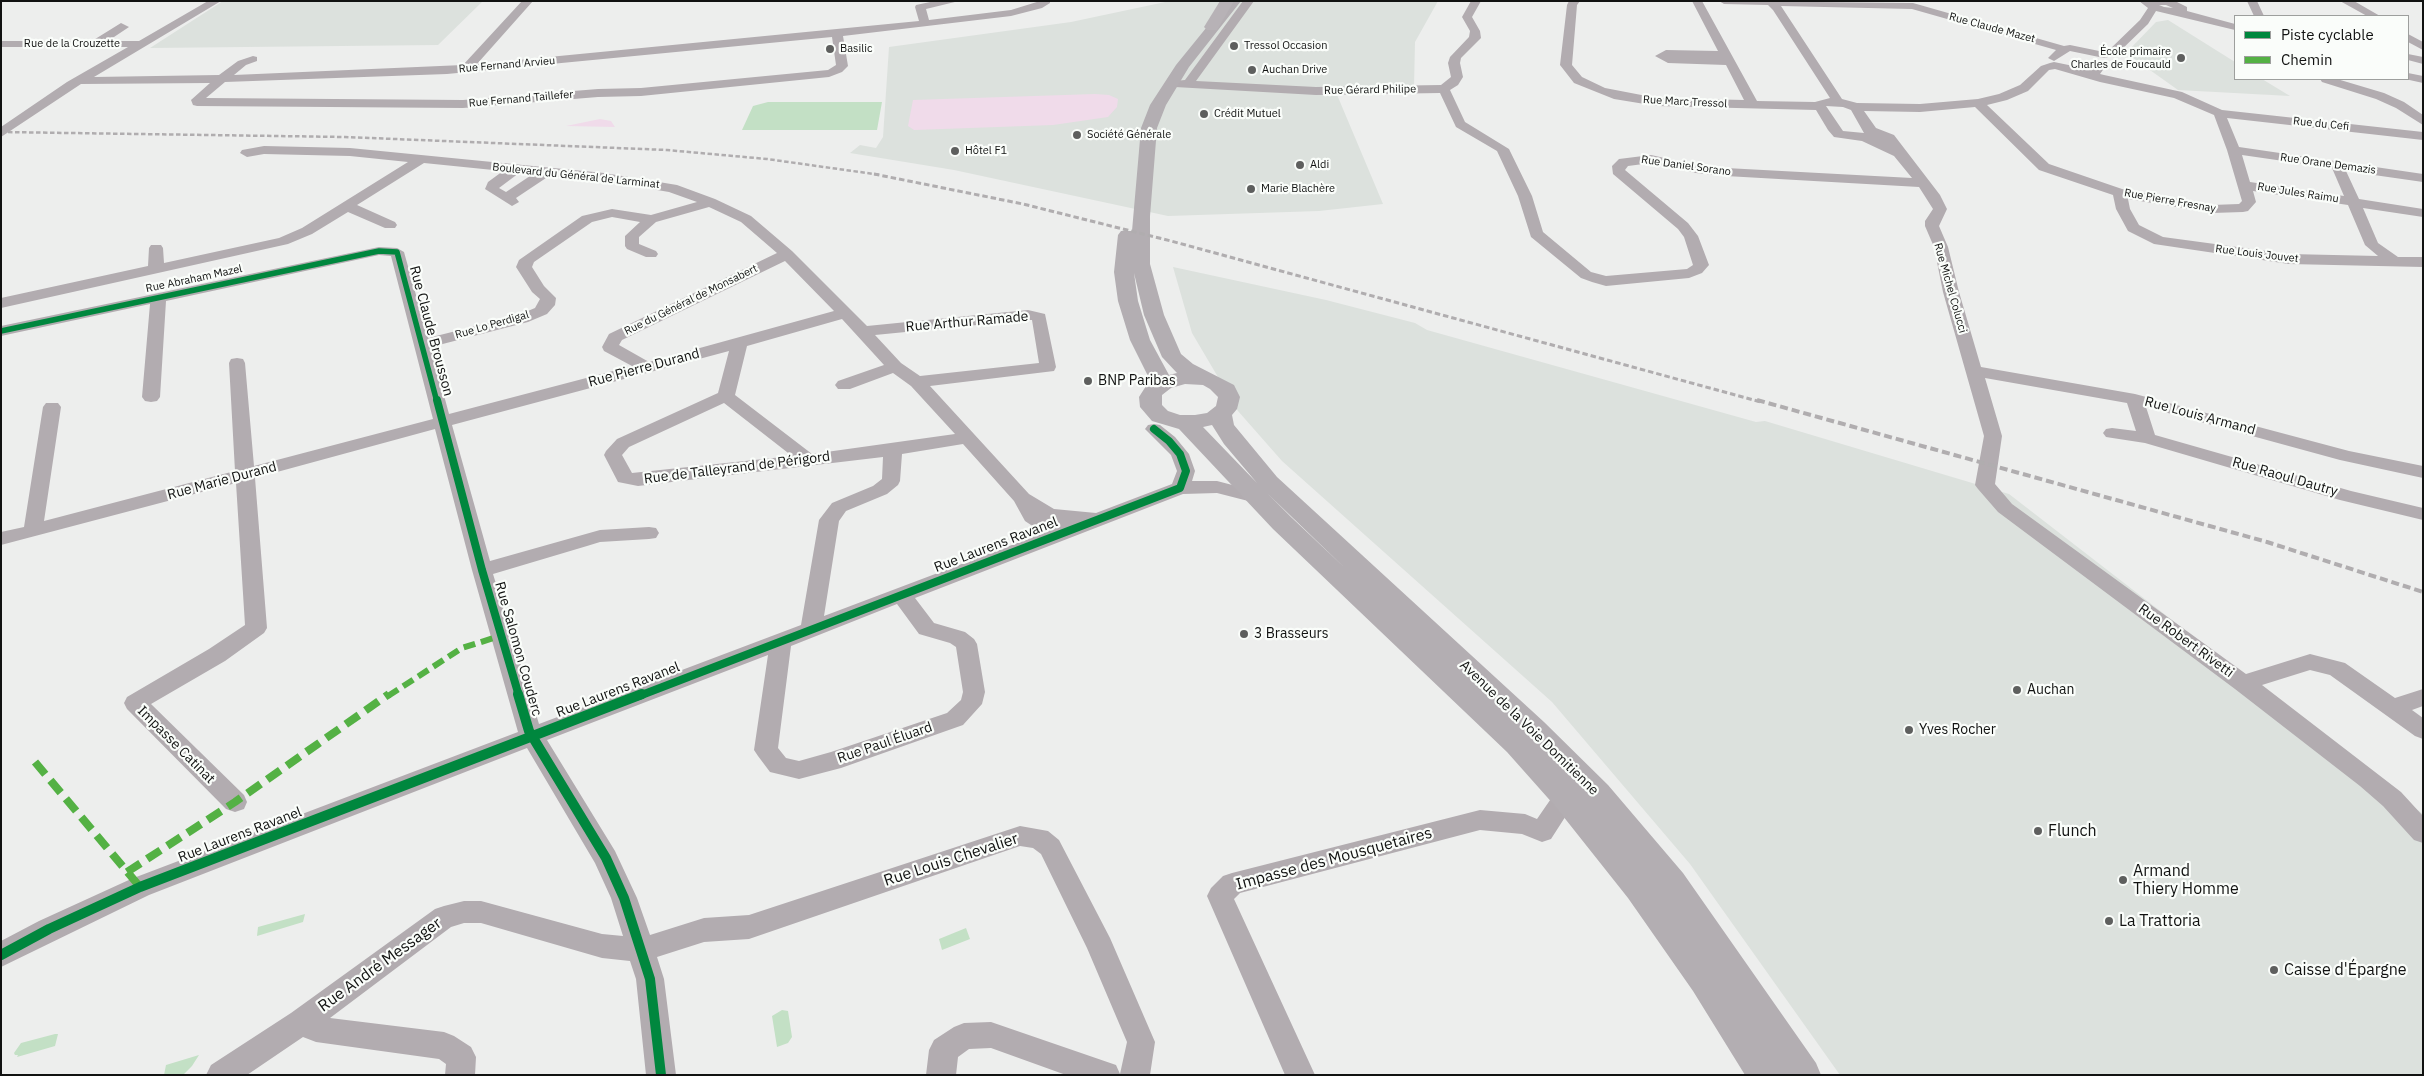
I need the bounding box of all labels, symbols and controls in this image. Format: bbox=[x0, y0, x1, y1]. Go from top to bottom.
street label: Rue Claude Mazet bbox=[1948, 10, 2036, 46]
legend bbox=[2234, 15, 2409, 80]
text: Piste cyclable bbox=[2281, 25, 2374, 44]
street label: Rue de la Crouzette bbox=[24, 37, 120, 51]
place label: Tressol Occasion bbox=[1244, 39, 1327, 53]
marker: Tressol Occasion bbox=[1228, 40, 1240, 52]
place label: Basilic bbox=[840, 42, 872, 56]
marker: Basilic bbox=[824, 43, 836, 55]
place label: École primaire Charles de Foucauld bbox=[2071, 45, 2171, 71]
text: Chemin bbox=[2281, 50, 2332, 69]
marker: École primaire Charles de Foucauld bbox=[2175, 52, 2187, 64]
street label: Rue Fernand Arvieu bbox=[458, 54, 556, 76]
place label: Auchan Drive bbox=[1262, 63, 1327, 77]
marker: Auchan Drive bbox=[1246, 64, 1258, 76]
street label: Rue Gérard Philipe bbox=[1324, 83, 1416, 97]
street label: Rue Fernand Taillefer bbox=[468, 88, 574, 110]
street label: Rue Marc Tressol bbox=[1642, 93, 1728, 111]
place label: Crédit Mutuel bbox=[1214, 107, 1281, 121]
marker: Crédit Mutuel bbox=[1198, 108, 1210, 120]
street label: Rue du Cefi bbox=[2292, 114, 2350, 134]
place label: Société Générale bbox=[1087, 128, 1171, 142]
marker: Société Générale bbox=[1071, 129, 1083, 141]
place label: Hôtel F1 bbox=[965, 144, 1007, 158]
marker: Hôtel F1 bbox=[949, 145, 961, 157]
street label: Rue Orane Demazis bbox=[2279, 151, 2377, 177]
street label: Rue Daniel Sorano bbox=[1640, 153, 1732, 179]
place label: Aldi bbox=[1310, 158, 1329, 172]
marker: Aldi bbox=[1294, 159, 1306, 171]
street label: Boulevard du Général de Larminat bbox=[492, 161, 660, 191]
street label: Rue Jules Raimu bbox=[2256, 180, 2340, 206]
place label: Marie Blachère bbox=[1261, 182, 1335, 196]
marker: Marie Blachère bbox=[1245, 183, 1257, 195]
street label: Rue Pierre Fresnay bbox=[2123, 186, 2217, 216]
street label: Rue Michel Colucci bbox=[1931, 241, 1969, 335]
street label: Rue Louis Jouvet bbox=[2215, 242, 2299, 266]
street label: Rue Abraham Mazel bbox=[145, 262, 243, 296]
street label: Rue du Général de Monsabert bbox=[622, 262, 760, 338]
street label: Rue Claude Brousson bbox=[406, 264, 456, 398]
street label: Rue Lo Perdigal bbox=[454, 308, 530, 342]
street label: Rue Arthur Ramade bbox=[905, 308, 1029, 336]
street label: Rue Pierre Durand bbox=[586, 345, 702, 391]
place label: BNP Paribas bbox=[1098, 373, 1176, 389]
marker: BNP Paribas bbox=[1082, 375, 1094, 387]
street label: Rue Louis Armand bbox=[2143, 393, 2257, 439]
street label: Rue de Talleyrand de Périgord bbox=[643, 448, 831, 488]
street label: Rue Raoul Dautry bbox=[2230, 454, 2340, 500]
street label: Rue Marie Durand bbox=[166, 458, 278, 504]
street label: Rue Laurens Ravanel bbox=[932, 514, 1060, 576]
street label: Rue Salomon Couderc bbox=[491, 580, 545, 718]
street label: Rue Robert Rivetti bbox=[2135, 601, 2237, 681]
place label: 3 Brasseurs bbox=[1254, 626, 1329, 642]
marker: 3 Brasseurs bbox=[1238, 628, 1250, 640]
street label: Avenue de la Voie Domitienne bbox=[1456, 657, 1602, 799]
street label: Rue Laurens Ravanel bbox=[554, 659, 682, 721]
place label: Auchan bbox=[2027, 682, 2074, 698]
marker: Auchan bbox=[2011, 684, 2023, 696]
street label: Impasse Catinat bbox=[134, 703, 218, 787]
street label: Rue Paul Éluard bbox=[835, 719, 935, 767]
place label: Yves Rocher bbox=[1919, 722, 1996, 738]
marker: Yves Rocher bbox=[1903, 724, 1915, 736]
street label: Rue Laurens Ravanel bbox=[176, 804, 304, 866]
place label: Flunch bbox=[2048, 821, 2097, 841]
street label: Impasse des Mousquetaires bbox=[1234, 824, 1434, 894]
marker: Flunch bbox=[2032, 825, 2044, 837]
street label: Rue Louis Chevalier bbox=[881, 829, 1021, 891]
place label: Armand Thiery Homme bbox=[2133, 861, 2239, 899]
marker: Armand Thiery Homme bbox=[2117, 874, 2129, 886]
place label: La Trattoria bbox=[2119, 911, 2201, 931]
street label: Rue André Messager bbox=[315, 914, 445, 1016]
marker: La Trattoria bbox=[2103, 915, 2115, 927]
place label: Caisse d'Épargne bbox=[2284, 960, 2407, 980]
marker: Caisse d'Épargne bbox=[2268, 964, 2280, 976]

